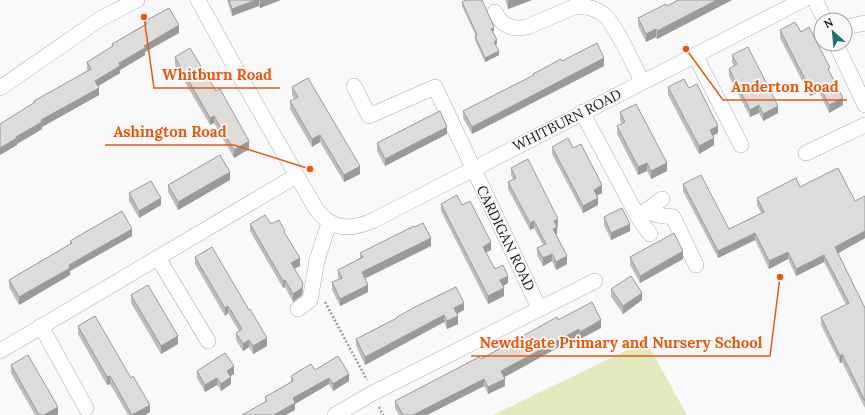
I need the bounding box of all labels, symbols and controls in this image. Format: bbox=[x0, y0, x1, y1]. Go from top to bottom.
north arrow bbox=[813, 12, 853, 52]
text: N bbox=[821, 15, 836, 31]
callout: Whitburn Road bbox=[154, 61, 280, 88]
text: Whitburn Road bbox=[162, 65, 272, 84]
callout: Anderton Road bbox=[723, 73, 847, 100]
text: Anderton Road bbox=[731, 77, 839, 96]
street label: WHITBURN ROAD bbox=[510, 85, 624, 155]
callout: Ashington Road bbox=[105, 118, 234, 145]
text: Ashington Road bbox=[113, 122, 227, 141]
street label: CARDIGAN ROAD bbox=[473, 182, 539, 294]
callout: Newdigate Primary and Nursery School bbox=[471, 329, 770, 356]
text: Newdigate Primary and Nursery School bbox=[480, 333, 763, 352]

